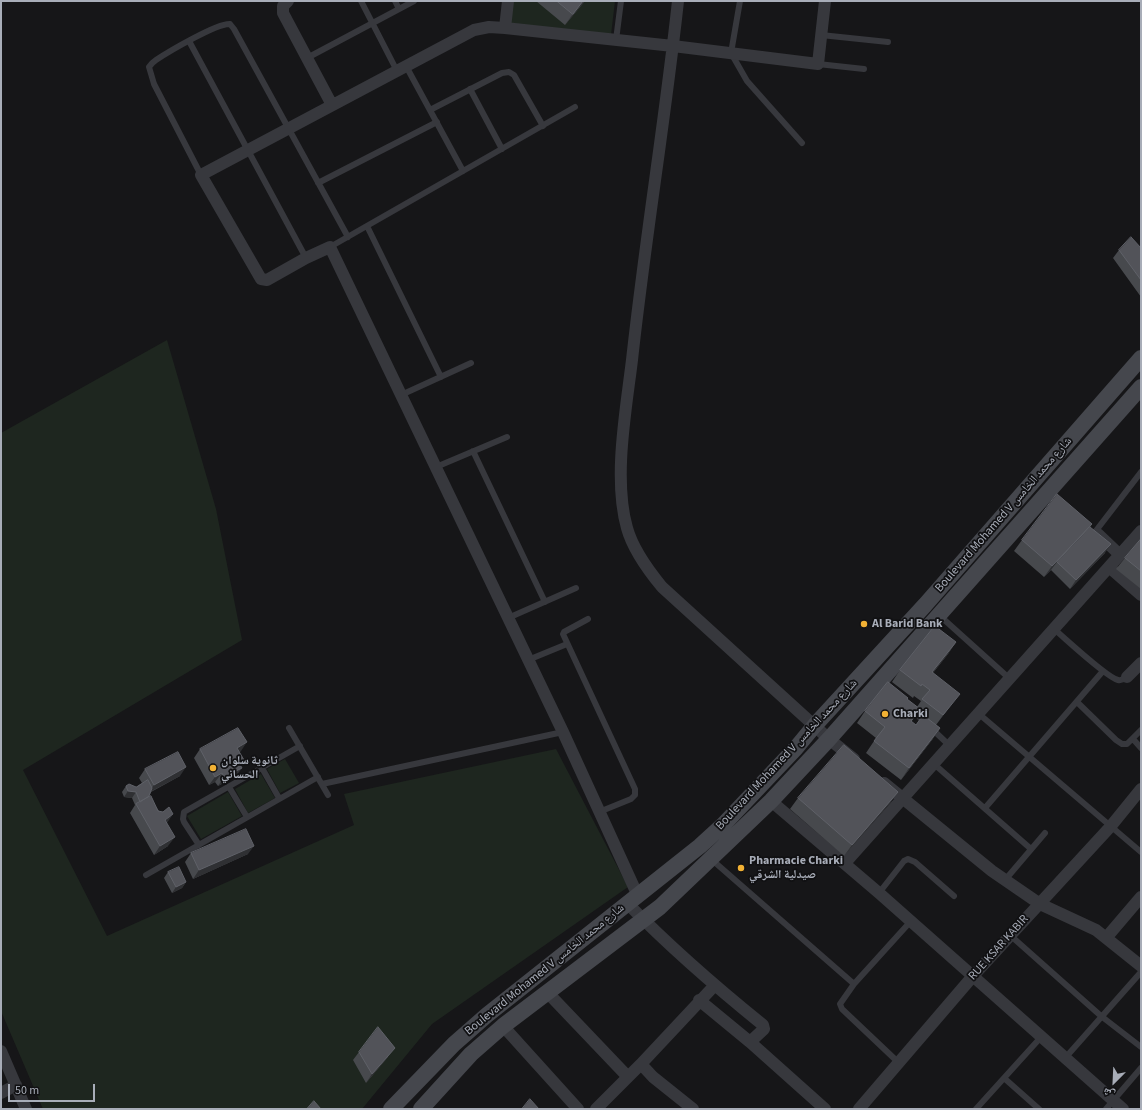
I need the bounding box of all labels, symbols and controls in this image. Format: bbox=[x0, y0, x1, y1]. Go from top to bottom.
street label: Boulevard Mohamed V شارع محمد الخامس bbox=[933, 434, 1075, 596]
place label: Al Barid Bank bbox=[872, 617, 943, 631]
marker: Al Barid Bank bbox=[859, 619, 869, 629]
street label: Boulevard Mohamed V شارع محمد الخامس bbox=[713, 677, 861, 833]
place label: Charki bbox=[893, 707, 928, 721]
marker: Charki bbox=[880, 709, 890, 719]
place label: ثانوية سلوان الحساني bbox=[221, 754, 278, 782]
marker: ثانوية سلوان الحساني bbox=[208, 763, 218, 773]
place label: Pharmacie Charki صيدلية الشرقي bbox=[749, 854, 843, 882]
marker: Pharmacie Charki صيدلية الشرقي bbox=[736, 863, 746, 873]
street label: Boulevard Mohamed V شارع محمد الخامس bbox=[462, 901, 628, 1039]
street label: RUE KSAR KABIR bbox=[966, 912, 1032, 984]
north arrow bbox=[1094, 1062, 1134, 1102]
scale bar bbox=[10, 1076, 97, 1102]
text: 50 m bbox=[15, 1082, 39, 1099]
text: ش bbox=[1101, 1084, 1117, 1103]

